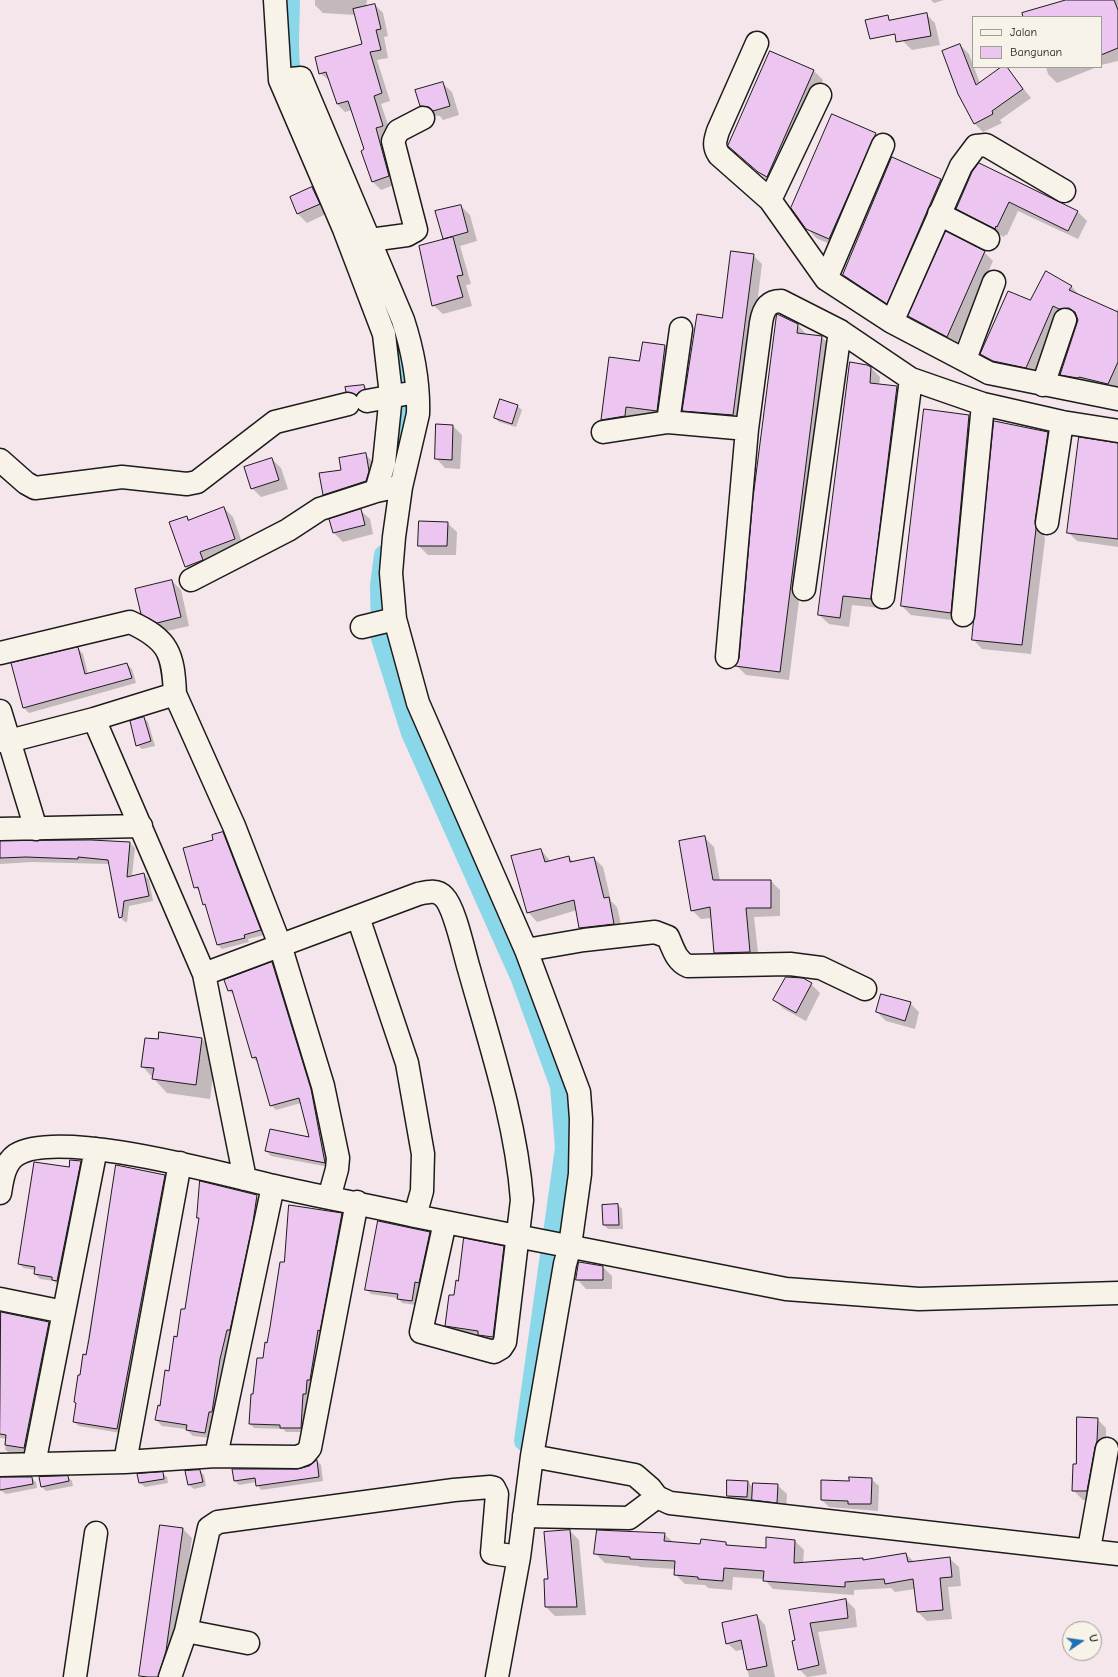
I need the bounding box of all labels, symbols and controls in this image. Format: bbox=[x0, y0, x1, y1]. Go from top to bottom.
legend bbox=[972, 16, 1102, 68]
text: Jalan bbox=[1010, 25, 1037, 39]
text: Bangunan bbox=[1010, 45, 1062, 59]
north arrow bbox=[1062, 1621, 1102, 1661]
text: U bbox=[1086, 1633, 1100, 1643]

